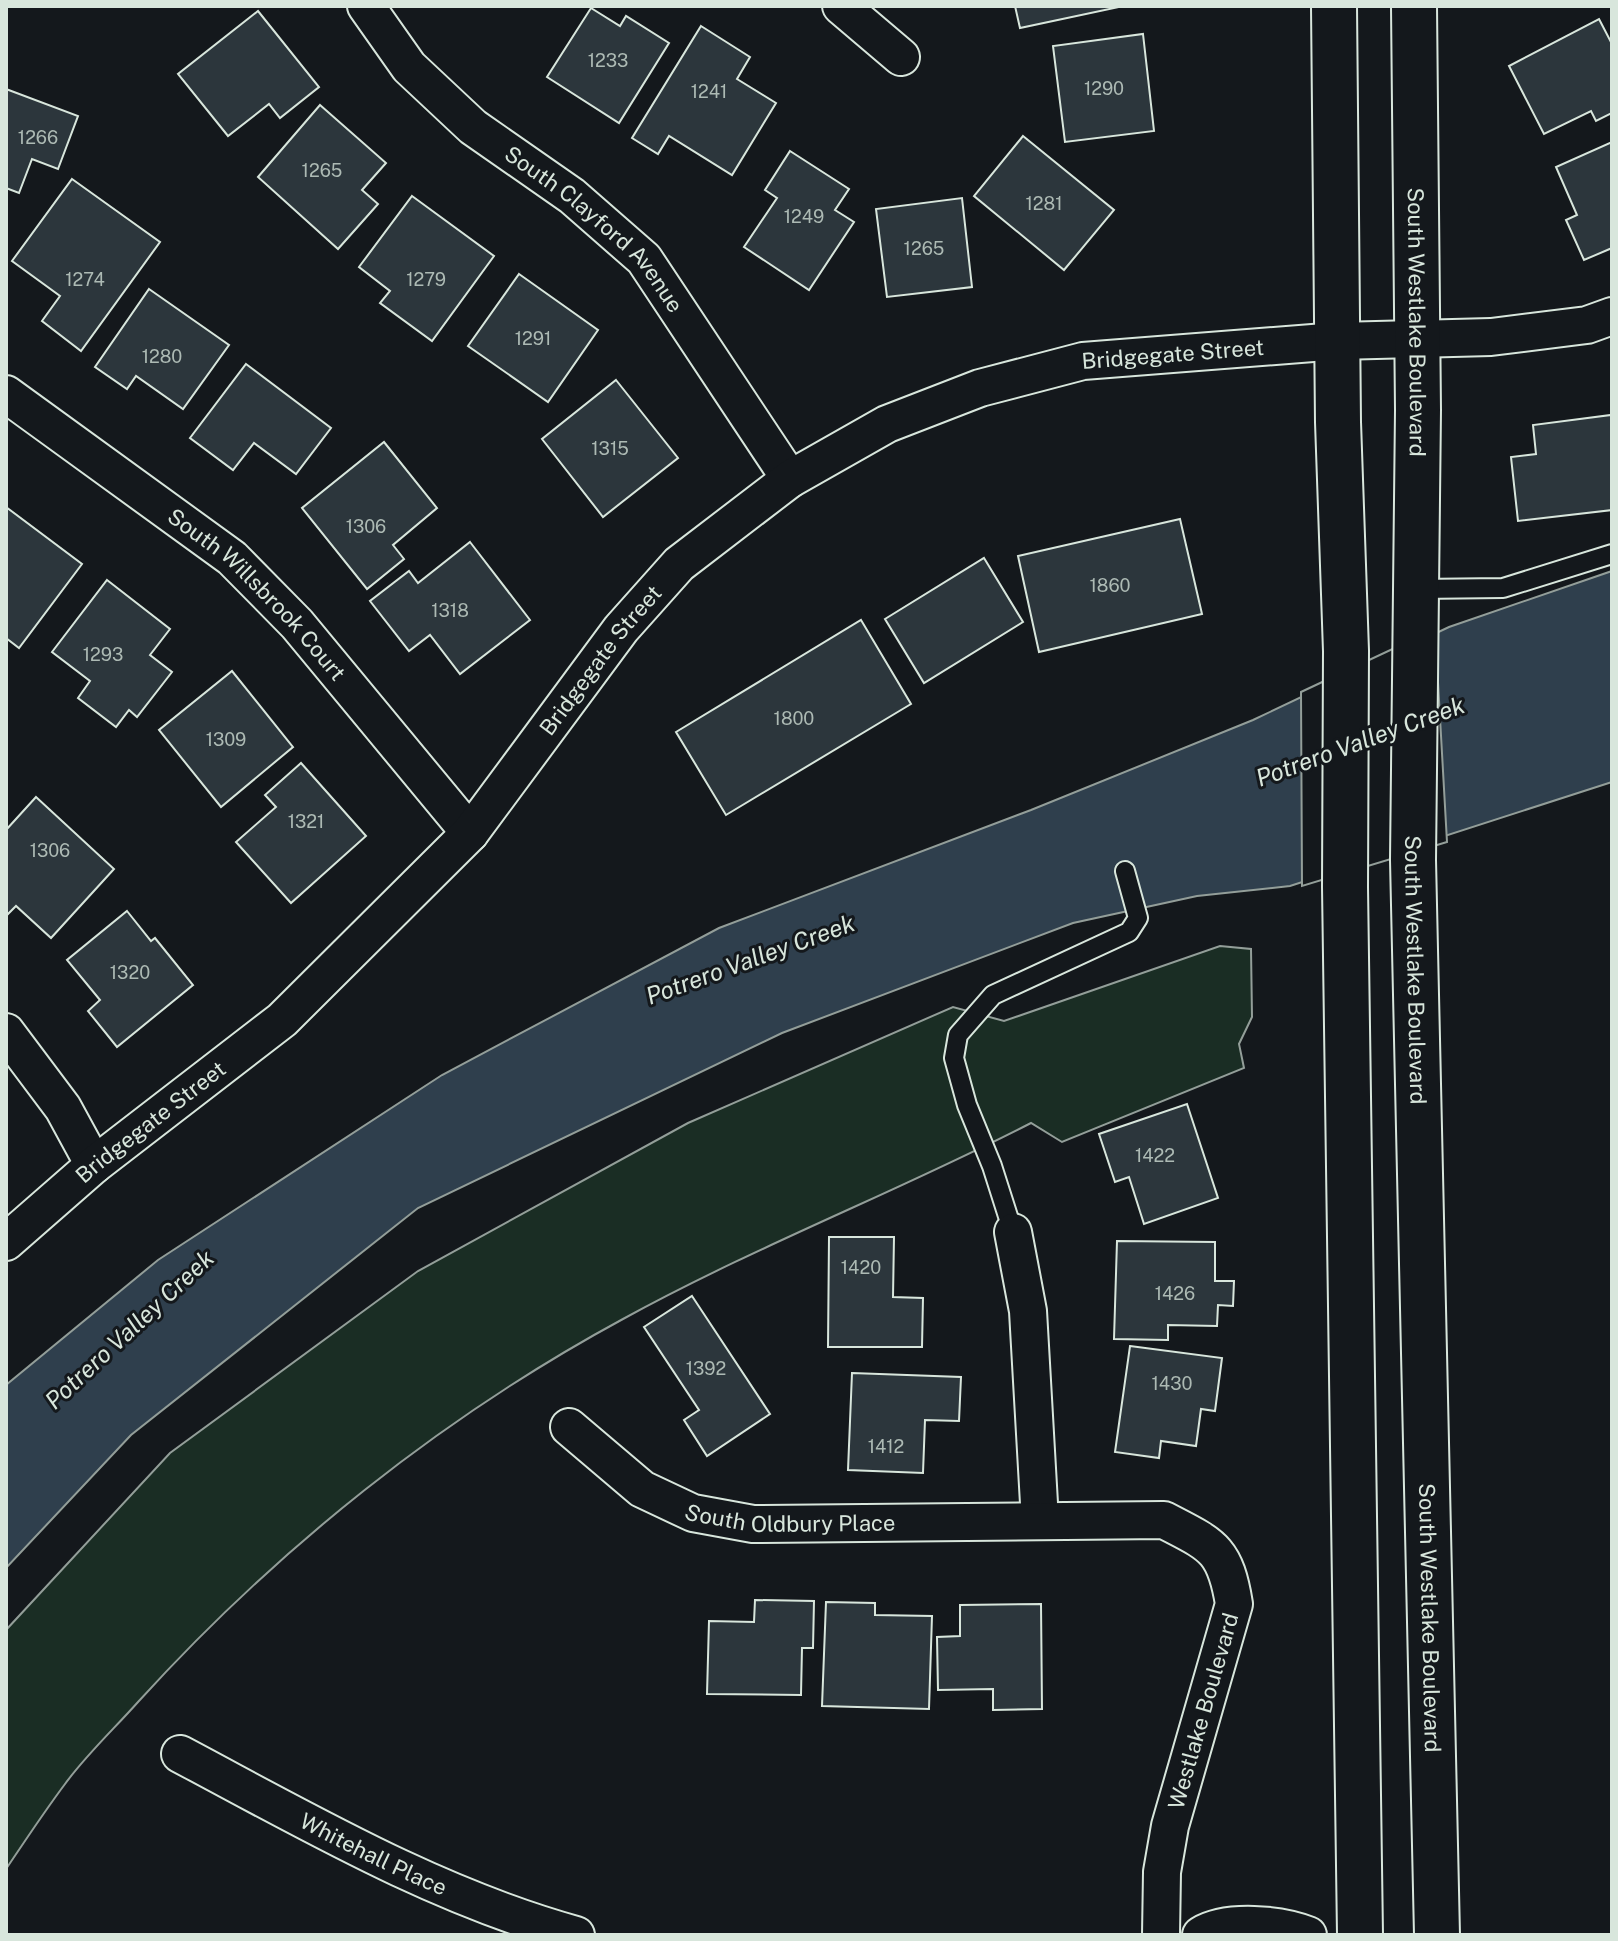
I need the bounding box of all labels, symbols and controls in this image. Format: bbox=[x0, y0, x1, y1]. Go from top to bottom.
house number: 1233 bbox=[588, 50, 628, 71]
house number: 1290 bbox=[1084, 78, 1124, 99]
house number: 1241 bbox=[691, 81, 727, 102]
house number: 1266 bbox=[18, 127, 58, 148]
street label: South Clayford Avenue bbox=[500, 140, 689, 317]
house number: 1265 bbox=[302, 160, 342, 181]
street label: South Westlake Boulevard bbox=[1403, 187, 1431, 457]
house number: 1281 bbox=[1025, 193, 1063, 214]
house number: 1249 bbox=[784, 206, 824, 227]
house number: 1265 bbox=[904, 238, 944, 259]
house number: 1274 bbox=[65, 269, 105, 290]
house number: 1279 bbox=[406, 269, 446, 290]
house number: 1291 bbox=[515, 328, 551, 349]
street label: Bridgegate Street bbox=[1081, 334, 1265, 374]
house number: 1280 bbox=[142, 346, 182, 367]
house number: 1315 bbox=[591, 438, 629, 459]
street label: South Willsbrook Court bbox=[163, 503, 351, 686]
house number: 1306 bbox=[346, 516, 386, 537]
house number: 1860 bbox=[1090, 575, 1130, 596]
street label: Bridgegate Street bbox=[534, 580, 667, 740]
house number: 1318 bbox=[431, 600, 469, 621]
house number: 1293 bbox=[83, 644, 123, 665]
water label: Potrero Valley Creek bbox=[1252, 690, 1468, 792]
house number: 1800 bbox=[774, 708, 814, 729]
house number: 1309 bbox=[206, 729, 246, 750]
house number: 1321 bbox=[288, 811, 324, 832]
street label: South Westlake Boulevard bbox=[1400, 835, 1431, 1105]
house number: 1306 bbox=[30, 840, 70, 861]
water label: Potrero Valley Creek bbox=[642, 908, 858, 1010]
house number: 1320 bbox=[110, 962, 150, 983]
street label: Bridgegate Street bbox=[70, 1055, 231, 1188]
house number: 1422 bbox=[1135, 1145, 1175, 1166]
water label: Potrero Valley Creek bbox=[39, 1244, 219, 1414]
house number: 1420 bbox=[841, 1257, 881, 1278]
house number: 1426 bbox=[1155, 1283, 1195, 1304]
house number: 1392 bbox=[686, 1358, 726, 1379]
house number: 1430 bbox=[1152, 1373, 1192, 1394]
house number: 1412 bbox=[868, 1436, 904, 1457]
street label: South Westlake Boulevard bbox=[1414, 1483, 1446, 1753]
street label: South Oldbury Place bbox=[681, 1498, 896, 1537]
street label: Westlake Boulevard bbox=[1163, 1610, 1243, 1812]
street label: Whitehall Place bbox=[296, 1808, 451, 1901]

